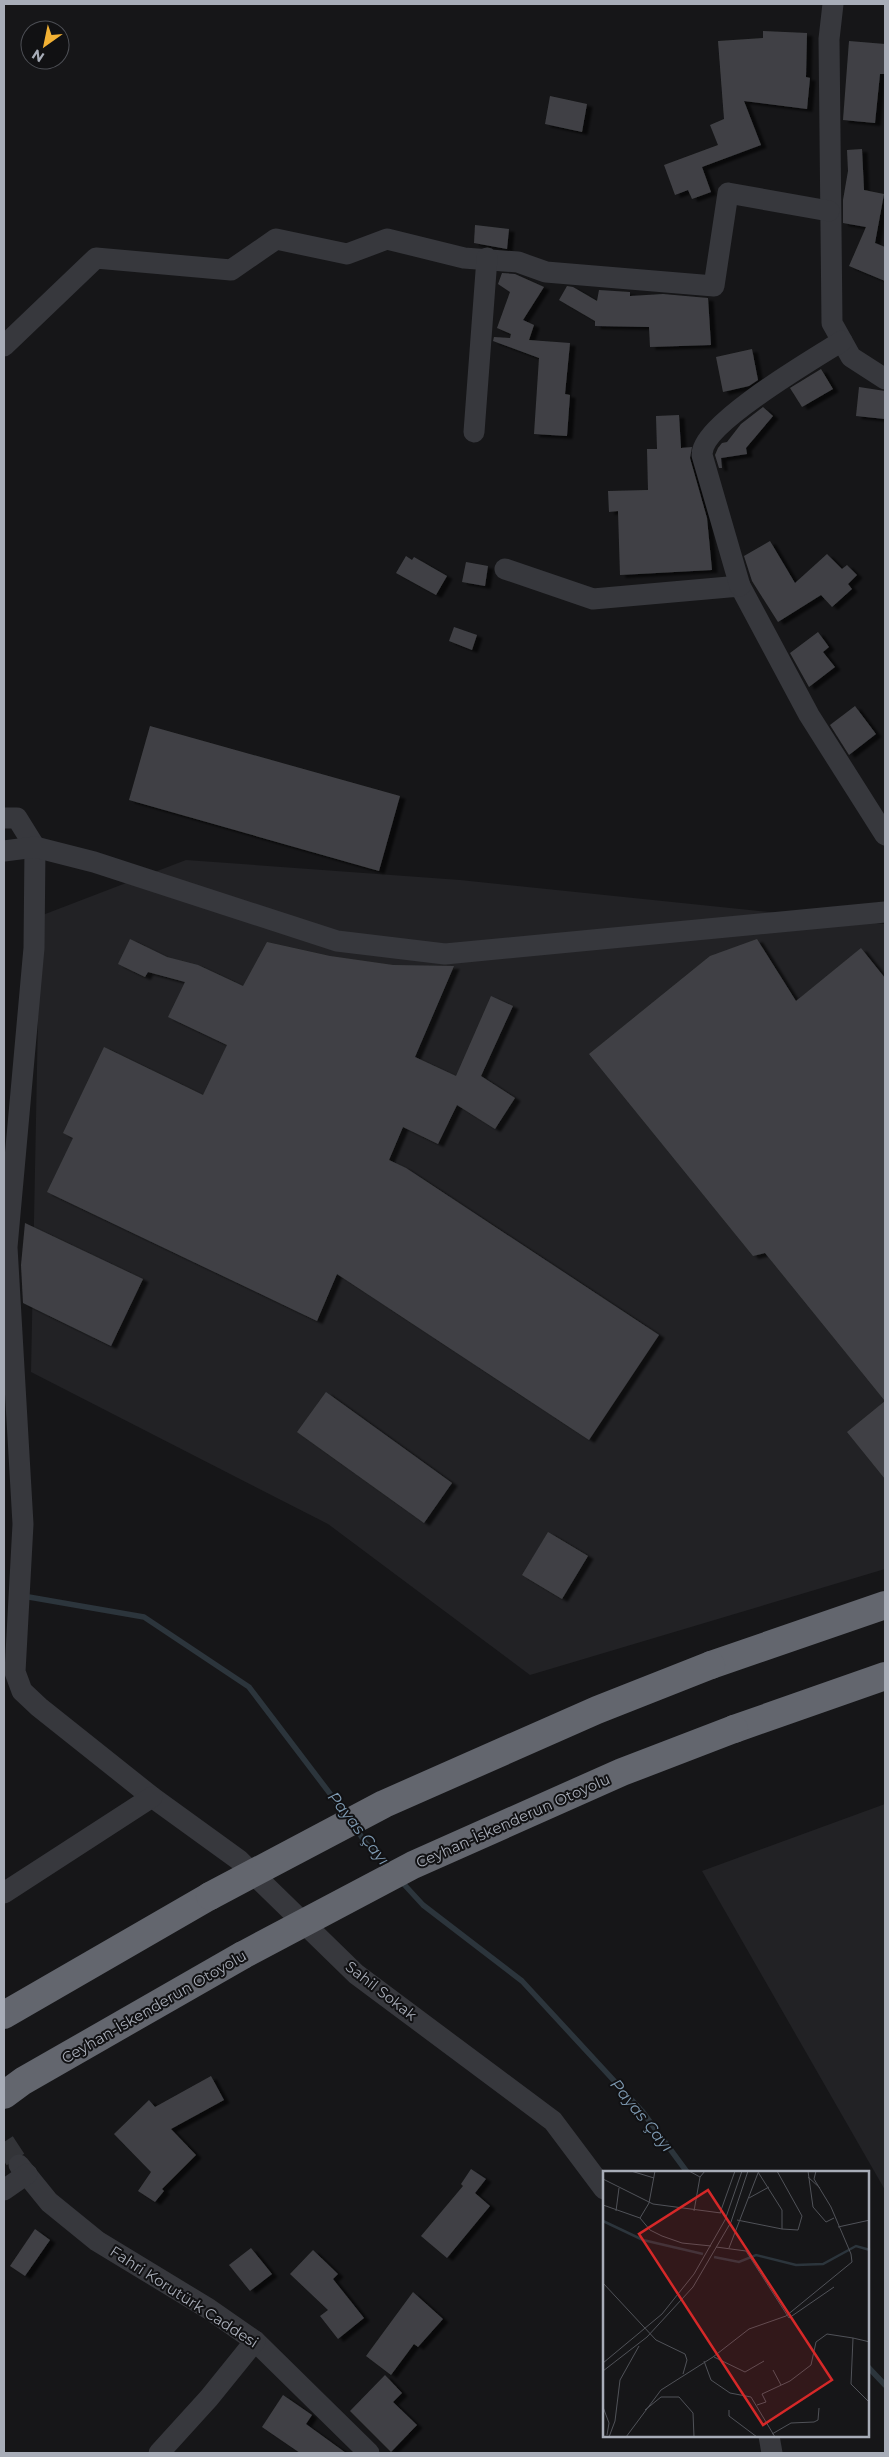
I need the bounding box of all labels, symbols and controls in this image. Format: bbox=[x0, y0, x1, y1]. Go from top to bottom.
north arrow bbox=[20, 20, 70, 70]
text: N bbox=[28, 45, 48, 67]
street label: Ceyhan-İskenderun Otoyolu bbox=[413, 1769, 613, 1872]
water label: Payas Çayı bbox=[324, 1788, 393, 1869]
street label: Ceyhan-İskenderun Otoyolu bbox=[58, 1946, 250, 2067]
street label: Sahil Sokak bbox=[342, 1957, 421, 2024]
water label: Payas Çayı bbox=[606, 2075, 677, 2156]
inset map bbox=[603, 2171, 869, 2437]
street label: Fahri Korutürk Caddesi bbox=[107, 2242, 262, 2352]

